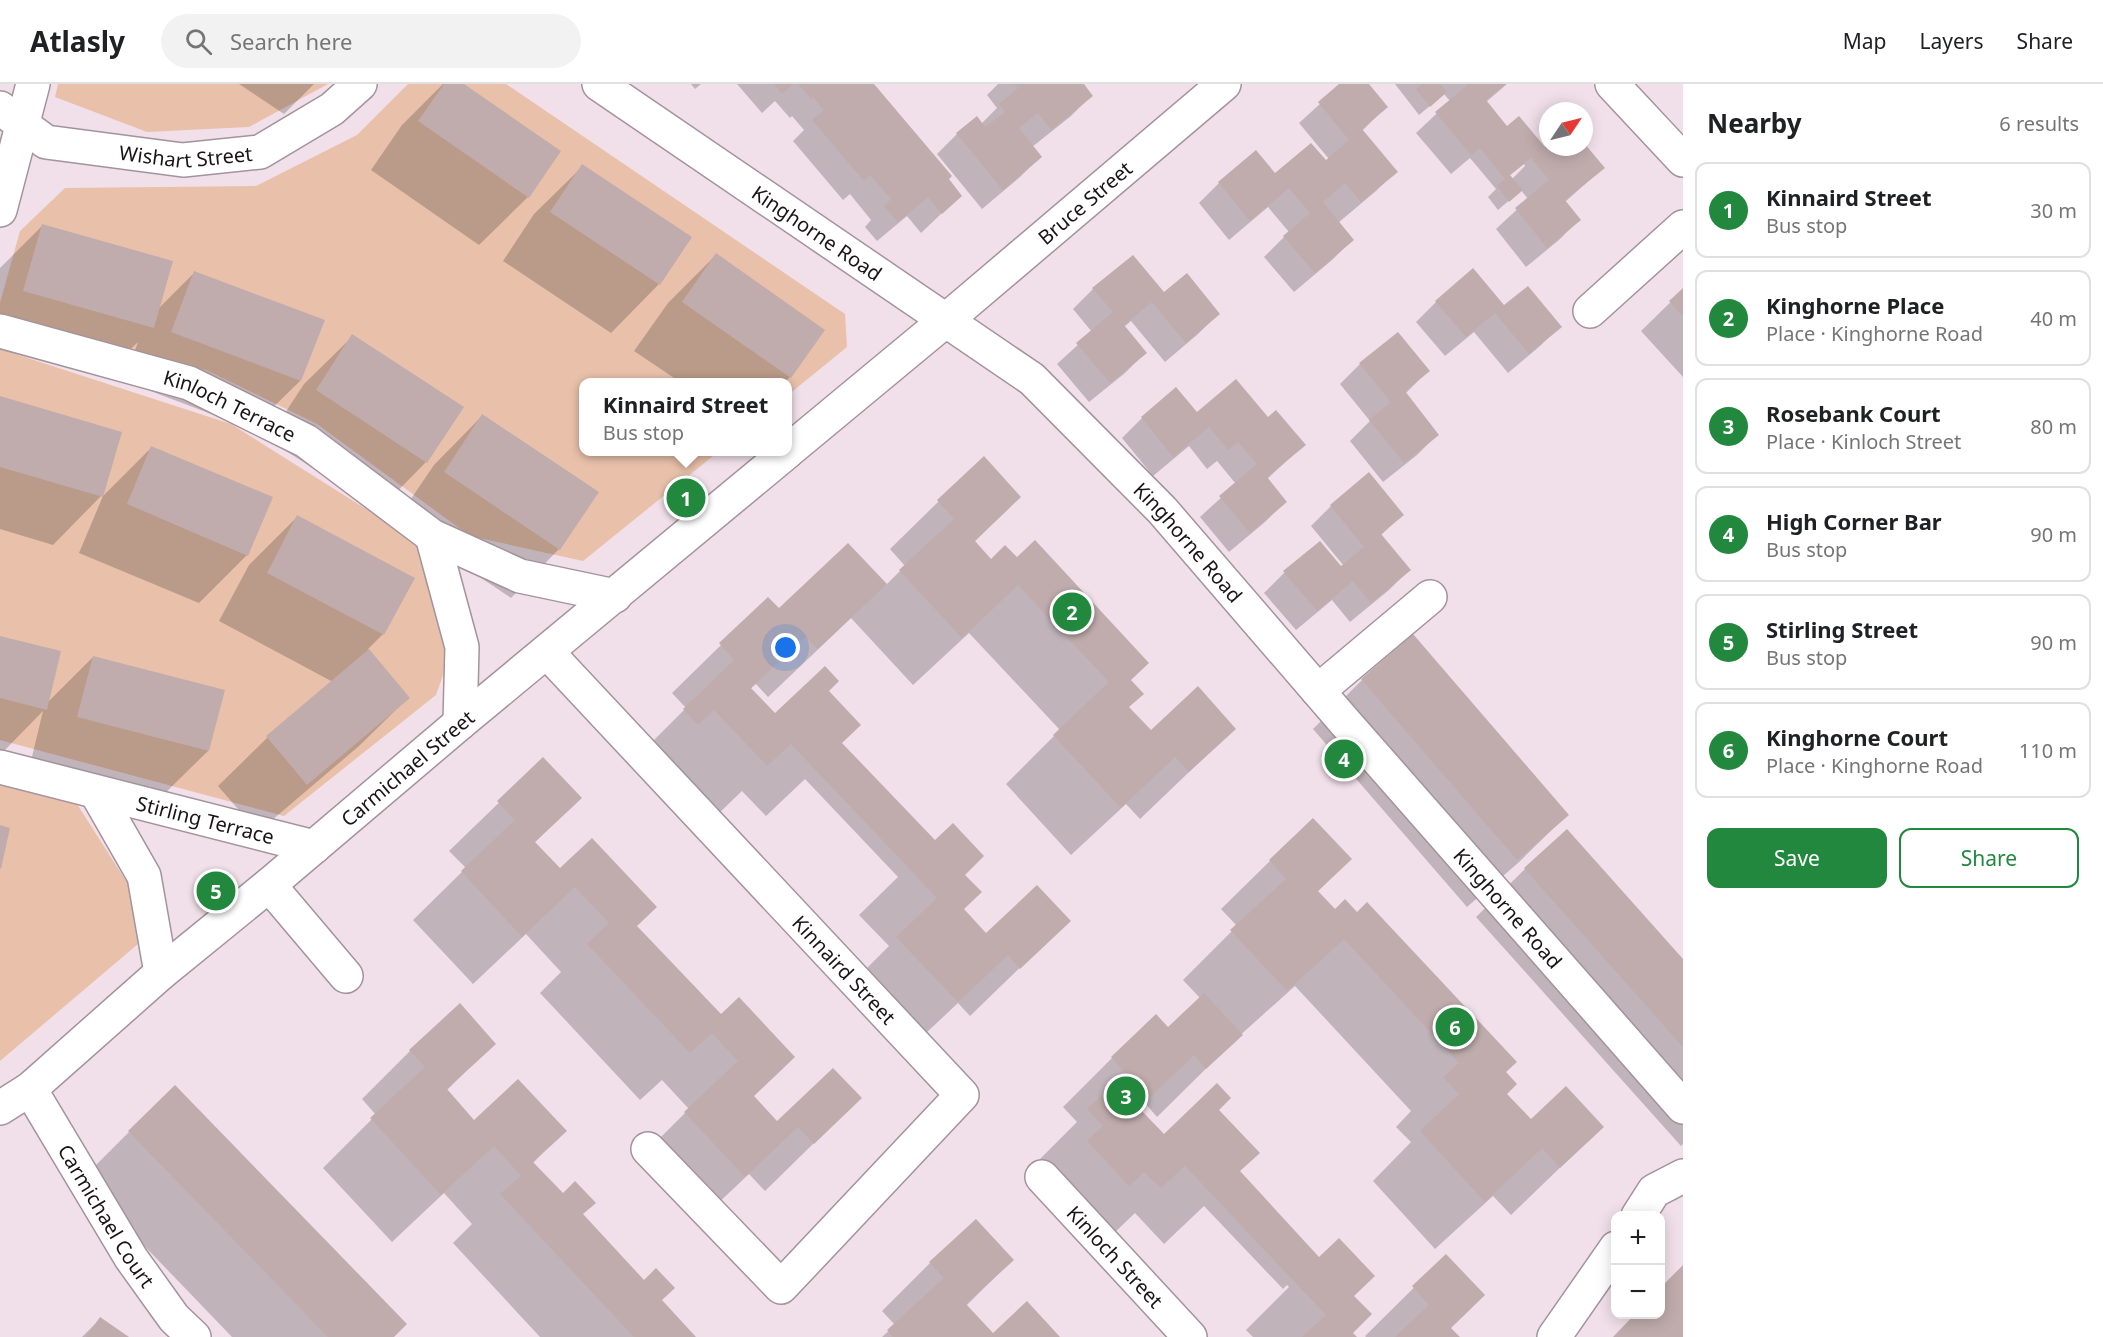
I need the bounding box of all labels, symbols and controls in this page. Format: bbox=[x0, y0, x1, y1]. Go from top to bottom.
search box bbox=[161, 14, 581, 68]
text: Atlasly bbox=[30, 22, 125, 60]
icon: search bbox=[182, 25, 215, 58]
text: Search here bbox=[230, 26, 352, 56]
text: Map bbox=[1843, 27, 1887, 55]
text: Layers bbox=[1920, 27, 1984, 55]
text: Share bbox=[2017, 27, 2073, 55]
north arrow bbox=[1539, 102, 1593, 156]
text: Nearby bbox=[1707, 105, 1802, 141]
text: 6 results bbox=[1999, 110, 2079, 137]
street label: Wishart Street bbox=[118, 138, 253, 174]
street label: Bruce Street bbox=[1032, 155, 1137, 250]
street label: Kinghorne Road bbox=[747, 179, 888, 287]
text: Kinnaird Street bbox=[1766, 182, 1931, 212]
text: 1 bbox=[1723, 197, 1734, 224]
text: 30 m bbox=[2030, 197, 2077, 224]
text: Bus stop bbox=[1766, 212, 1847, 239]
text: Kinghorne Place bbox=[1766, 290, 1944, 320]
text: 2 bbox=[1723, 305, 1734, 332]
text: 40 m bbox=[2030, 305, 2077, 332]
text: Place · Kinghorne Road bbox=[1766, 320, 1983, 347]
street label: Kinloch Terrace bbox=[160, 363, 301, 447]
popup bbox=[579, 378, 792, 456]
text: Kinnaird Street bbox=[603, 389, 768, 419]
text: Rosebank Court bbox=[1766, 398, 1941, 428]
text: 3 bbox=[1723, 413, 1734, 440]
text: 80 m bbox=[2030, 413, 2077, 440]
text: Bus stop bbox=[603, 419, 684, 446]
text: Place · Kinloch Street bbox=[1766, 428, 1961, 455]
pin: 1 bbox=[666, 476, 706, 520]
street label: Kinghorne Road bbox=[1128, 476, 1249, 608]
text: High Corner Bar bbox=[1766, 506, 1942, 536]
text: 4 bbox=[1723, 521, 1734, 548]
text: 90 m bbox=[2030, 521, 2077, 548]
text: Bus stop bbox=[1766, 536, 1847, 563]
pin: 2 bbox=[1052, 590, 1092, 634]
text: Stirling Street bbox=[1766, 614, 1918, 644]
text: 5 bbox=[1723, 629, 1734, 656]
text: 90 m bbox=[2030, 629, 2077, 656]
your location bbox=[771, 633, 800, 662]
text: Bus stop bbox=[1766, 644, 1847, 671]
street label: Carmichael Street bbox=[335, 704, 480, 832]
text: Kinghorne Court bbox=[1766, 722, 1948, 752]
pin: 4 bbox=[1324, 736, 1364, 782]
text: 6 bbox=[1723, 737, 1734, 764]
text: 110 m bbox=[2019, 737, 2077, 764]
text: Place · Kinghorne Road bbox=[1766, 752, 1983, 779]
street label: Stirling Terrace bbox=[134, 789, 277, 850]
button: Save bbox=[1707, 828, 1887, 888]
button: Share bbox=[1899, 828, 2079, 888]
street label: Kinghorne Road bbox=[1448, 842, 1568, 974]
pin: 5 bbox=[196, 868, 236, 914]
street label: Kinnaird Street bbox=[787, 909, 902, 1030]
pin: 6 bbox=[1436, 1004, 1474, 1050]
pin: 3 bbox=[1106, 1074, 1146, 1118]
street label: Carmichael Court bbox=[52, 1139, 161, 1293]
street label: Kinloch Street bbox=[1061, 1199, 1169, 1313]
map controls bbox=[1611, 1211, 1665, 1319]
button: + bbox=[1611, 1211, 1665, 1265]
button: − bbox=[1611, 1265, 1665, 1319]

